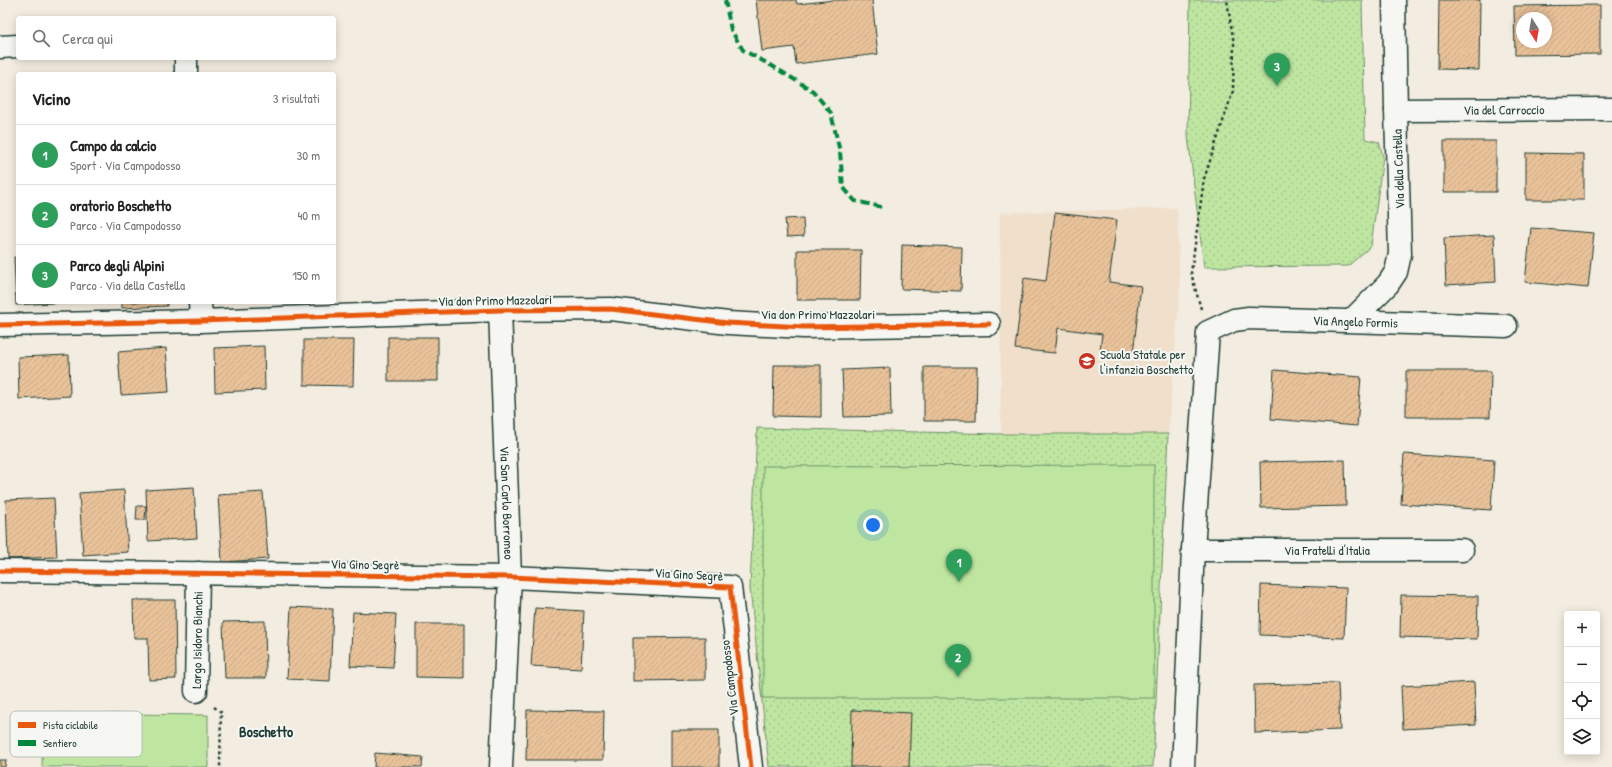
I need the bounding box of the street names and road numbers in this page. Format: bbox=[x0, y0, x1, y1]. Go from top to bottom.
street label: Via del Carroccio bbox=[1464, 100, 1544, 119]
street label: Via della Castella bbox=[1388, 129, 1408, 209]
street label: Via don Primo Mazzolari bbox=[438, 290, 552, 310]
street label: Via don Primo Mazzolari bbox=[761, 305, 875, 323]
street label: Via Angelo Formis bbox=[1313, 311, 1398, 332]
street label: Via San Carlo Borromeo bbox=[496, 446, 518, 560]
street label: Via Fratelli d'Italia bbox=[1284, 541, 1370, 559]
street label: Via Gino Segrè bbox=[331, 554, 399, 574]
street label: Via Gino Segrè bbox=[654, 563, 724, 585]
street label: Largo Isidoro Bianchi bbox=[187, 591, 207, 689]
street label: Via Campodosso bbox=[715, 639, 743, 717]

